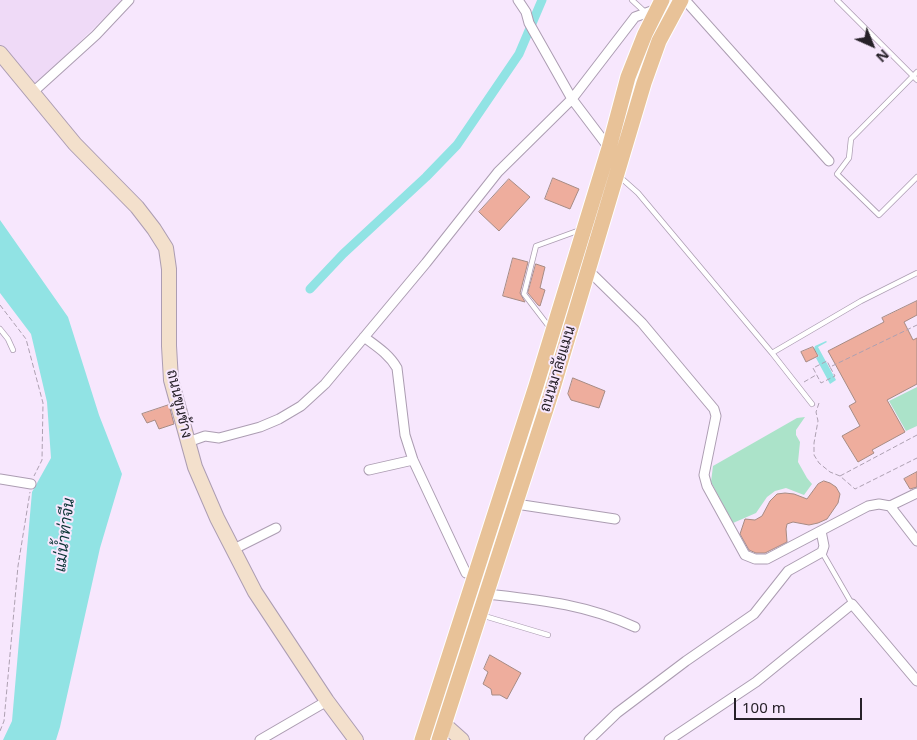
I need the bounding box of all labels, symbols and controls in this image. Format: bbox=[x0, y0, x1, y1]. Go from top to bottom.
north arrow bbox=[847, 20, 897, 70]
text: N bbox=[872, 45, 893, 67]
street label: ถนนมาลัยแมน bbox=[536, 324, 580, 414]
street label: ถนนขุนช้าง bbox=[162, 368, 196, 440]
water label: แม่น้ำท่าจีน bbox=[51, 497, 79, 573]
scale bar bbox=[737, 688, 864, 720]
text: 100 m bbox=[742, 697, 786, 717]

